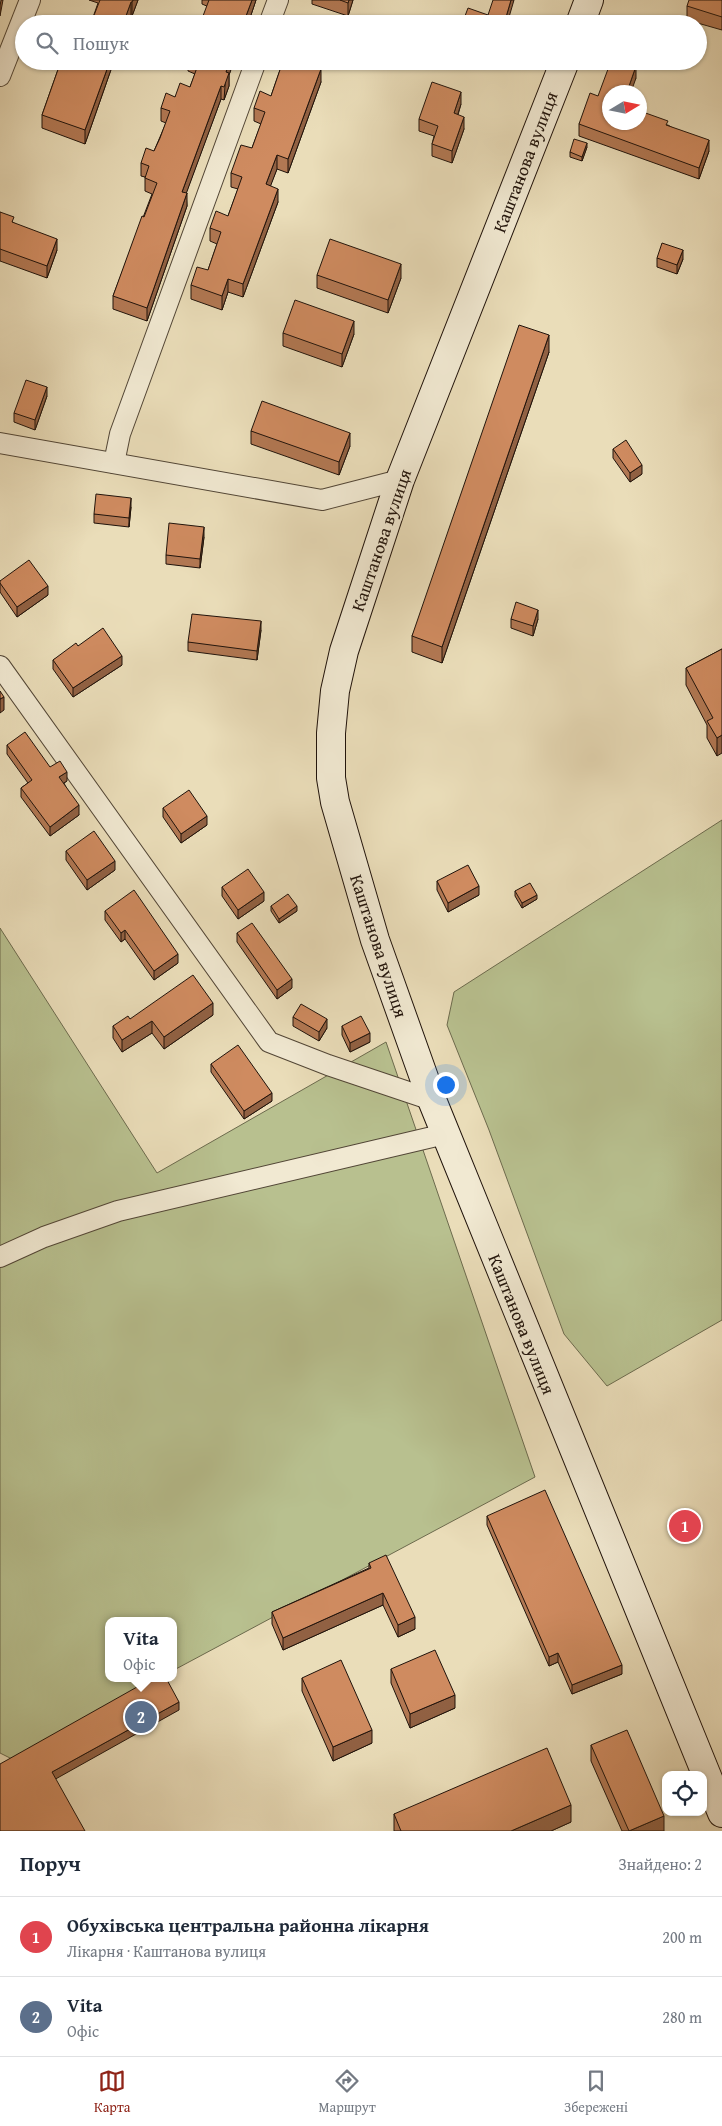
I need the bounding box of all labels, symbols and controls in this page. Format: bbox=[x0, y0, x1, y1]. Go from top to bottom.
search box bbox=[15, 15, 707, 70]
icon: search bbox=[33, 29, 61, 57]
text: Пошук bbox=[73, 29, 129, 57]
north arrow bbox=[602, 85, 647, 130]
street label: Каштанова вулиця bbox=[486, 87, 564, 237]
street label: Каштанова вулиця bbox=[344, 465, 418, 615]
street label: Каштанова вулиця bbox=[343, 871, 415, 1021]
your location bbox=[433, 1072, 459, 1098]
street label: Каштанова вулиця bbox=[482, 1250, 562, 1398]
pin: 1 bbox=[669, 1507, 701, 1545]
popup bbox=[105, 1617, 177, 1682]
text: Vita bbox=[123, 1624, 159, 1652]
text: Офіс bbox=[123, 1652, 155, 1676]
pin: 2 bbox=[125, 1698, 157, 1736]
map controls bbox=[662, 1771, 707, 1816]
button: locate bbox=[662, 1771, 707, 1816]
text: Поруч bbox=[20, 1848, 81, 1879]
text: Знайдено: 2 bbox=[619, 1852, 702, 1876]
text: Обухівська центральна районна лікарня bbox=[67, 1911, 429, 1939]
text: 1 bbox=[32, 1925, 40, 1949]
text: 200 m bbox=[662, 1925, 702, 1949]
text: Лікарня · Каштанова вулиця bbox=[67, 1939, 266, 1963]
text: Vita bbox=[67, 1991, 103, 2019]
text: 2 bbox=[32, 2005, 40, 2029]
text: 280 m bbox=[662, 2005, 702, 2029]
text: Офіс bbox=[67, 2019, 99, 2043]
tab: Карта bbox=[94, 2067, 130, 2117]
tab: Маршрут bbox=[318, 2067, 376, 2117]
tab: Збережені bbox=[564, 2067, 628, 2117]

